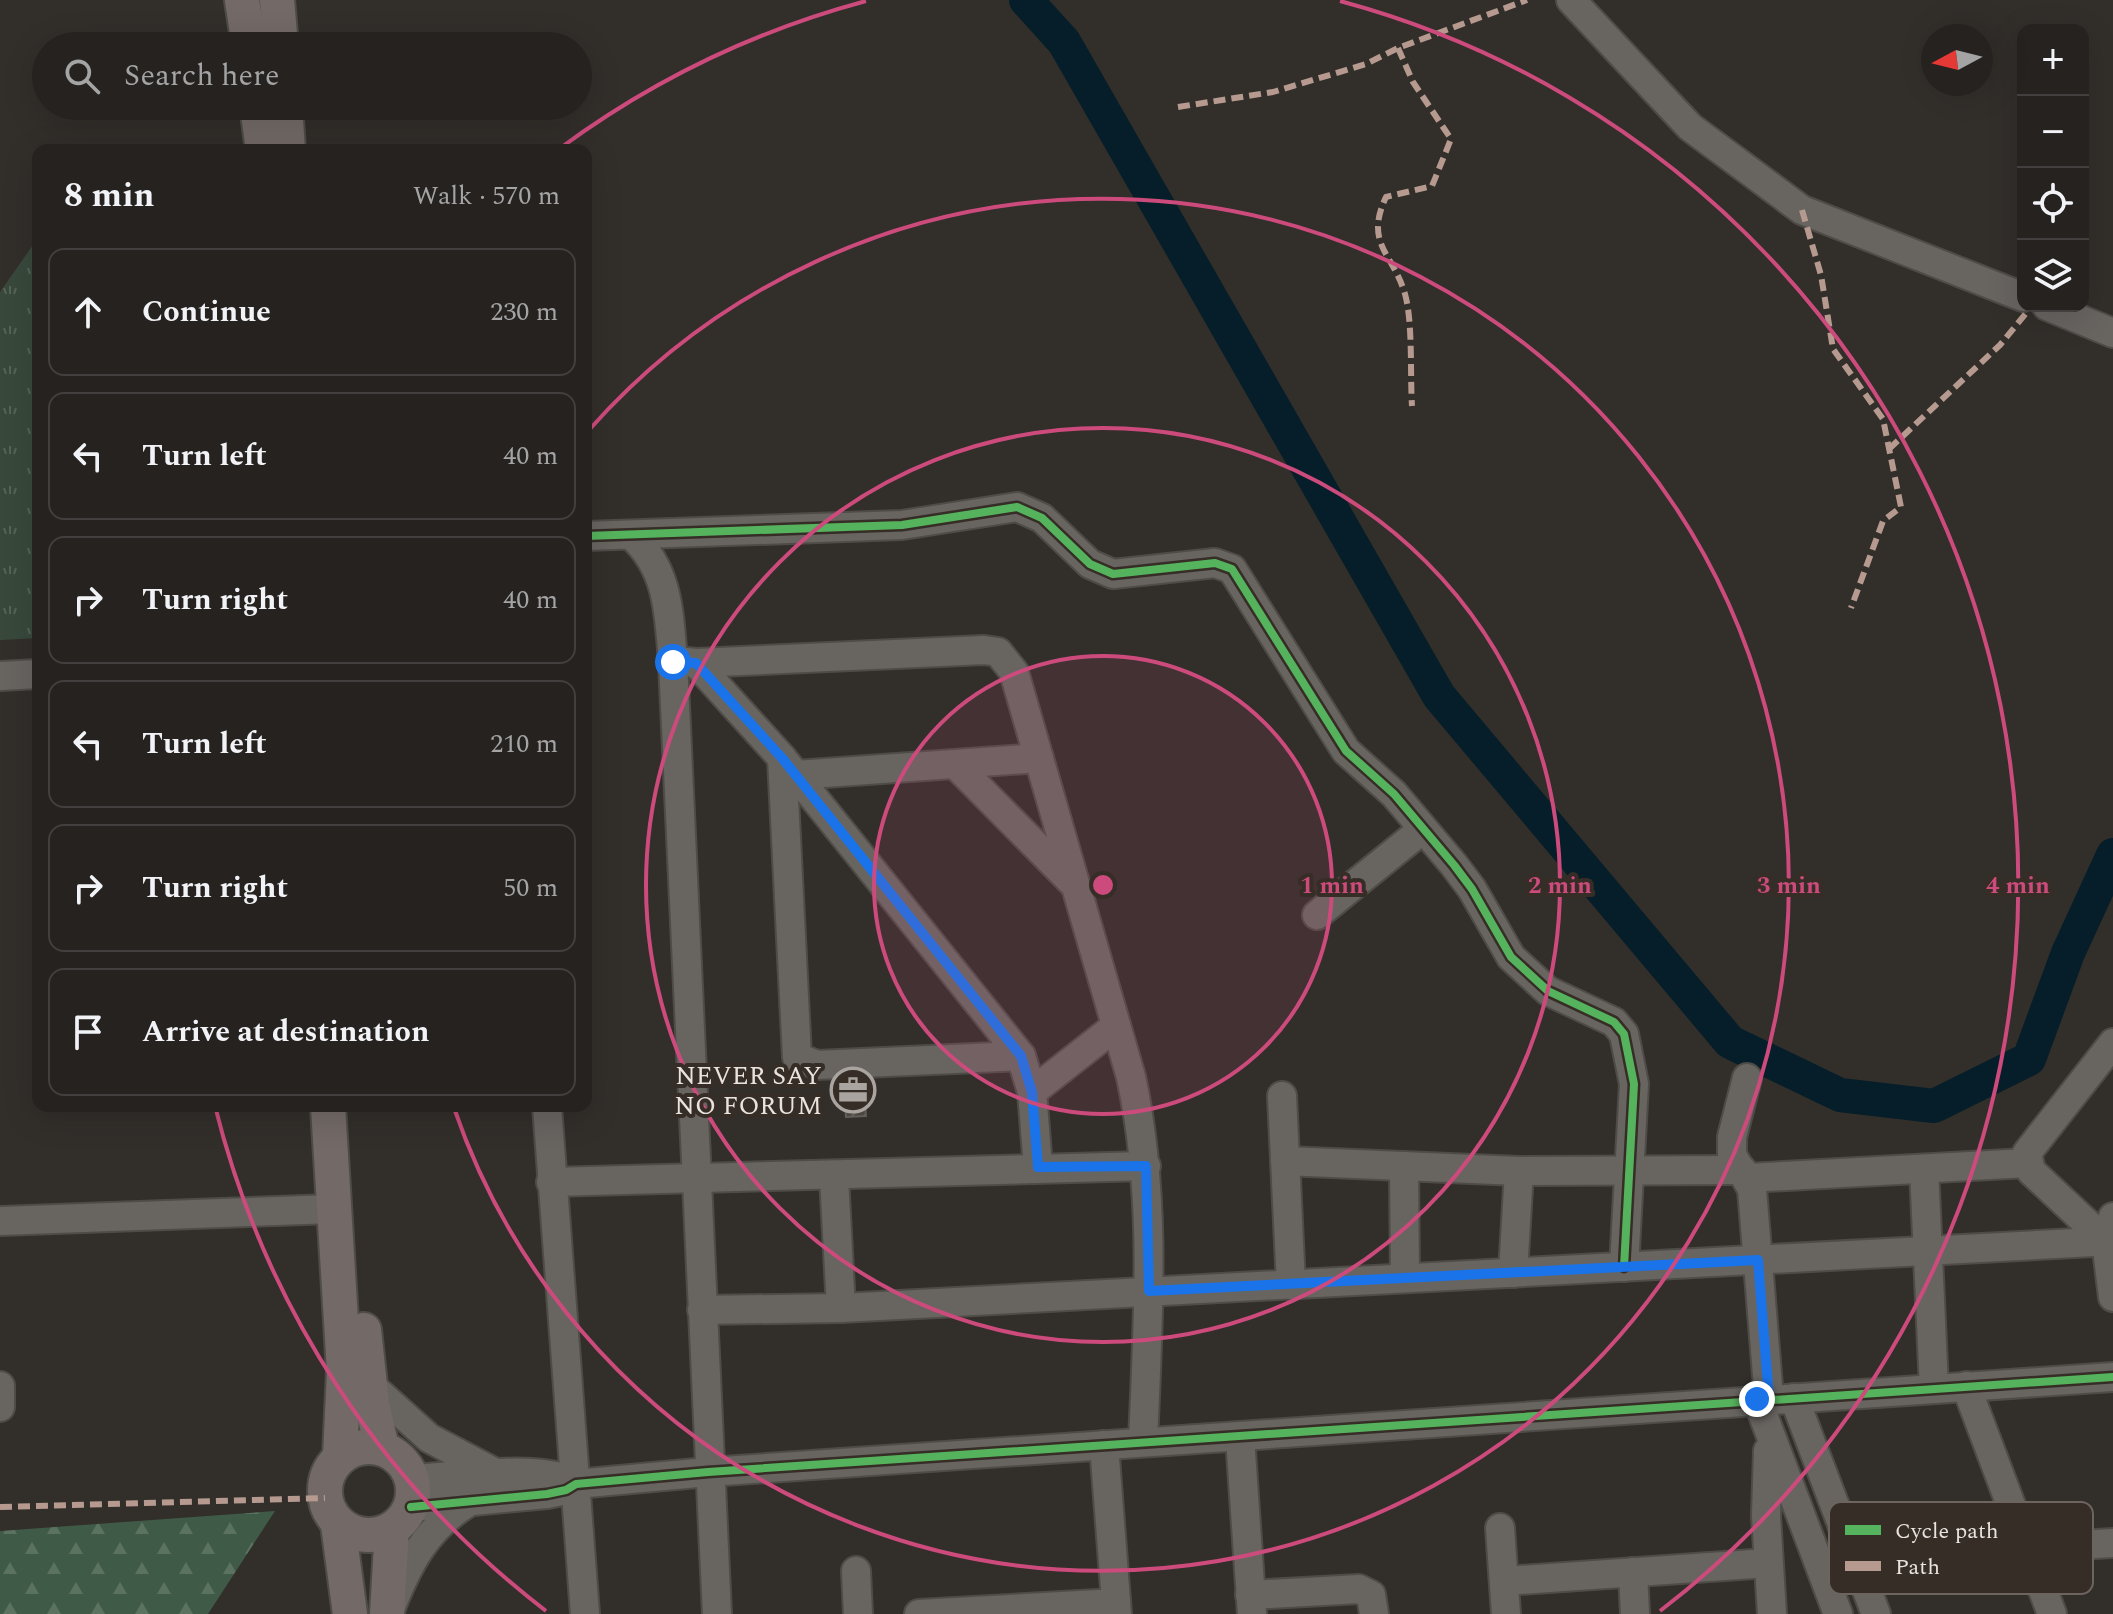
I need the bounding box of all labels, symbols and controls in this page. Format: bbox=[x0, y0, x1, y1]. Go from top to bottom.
north arrow bbox=[1921, 24, 1993, 96]
map controls bbox=[2017, 24, 2089, 312]
button: + bbox=[2017, 24, 2089, 96]
search box bbox=[32, 32, 592, 120]
text: Search here bbox=[124, 53, 280, 99]
icon: search bbox=[60, 54, 104, 98]
button: − bbox=[2017, 96, 2089, 168]
button: locate bbox=[2017, 168, 2089, 240]
text: 8 min bbox=[64, 170, 154, 222]
text: Walk · 570 m bbox=[413, 176, 560, 216]
button: layers bbox=[2017, 240, 2089, 312]
text: Continue bbox=[142, 289, 271, 335]
icon: ahead bbox=[66, 290, 110, 334]
text: 230 m bbox=[490, 292, 558, 332]
text: Turn left bbox=[142, 433, 267, 479]
icon: left bbox=[66, 434, 110, 478]
text: 40 m bbox=[503, 436, 558, 476]
text: Turn right bbox=[142, 577, 288, 623]
icon: right bbox=[66, 578, 110, 622]
text: 40 m bbox=[503, 580, 558, 620]
route start bbox=[655, 644, 691, 680]
text: Turn left bbox=[142, 721, 267, 767]
icon: left bbox=[66, 722, 110, 766]
text: 210 m bbox=[490, 724, 558, 764]
text: Turn right bbox=[142, 865, 288, 911]
icon: right bbox=[66, 866, 110, 910]
text: 50 m bbox=[503, 868, 558, 908]
text: 1 min bbox=[1300, 868, 1364, 904]
text: 2 min bbox=[1528, 868, 1592, 904]
text: 3 min bbox=[1757, 868, 1821, 904]
text: 4 min bbox=[1986, 868, 2050, 904]
centre of rings bbox=[1089, 871, 1117, 899]
text: Arrive at destination bbox=[142, 1009, 429, 1055]
icon: arrive bbox=[66, 1010, 110, 1054]
place label: NEVER SAY NO FORUM bbox=[674, 1056, 822, 1126]
office icon: NEVER SAY NO FORUM bbox=[829, 1066, 877, 1114]
route end bbox=[1739, 1381, 1775, 1417]
legend bbox=[1829, 1502, 2093, 1594]
text: Cycle path bbox=[1895, 1515, 1999, 1548]
text: Path bbox=[1895, 1551, 1940, 1584]

